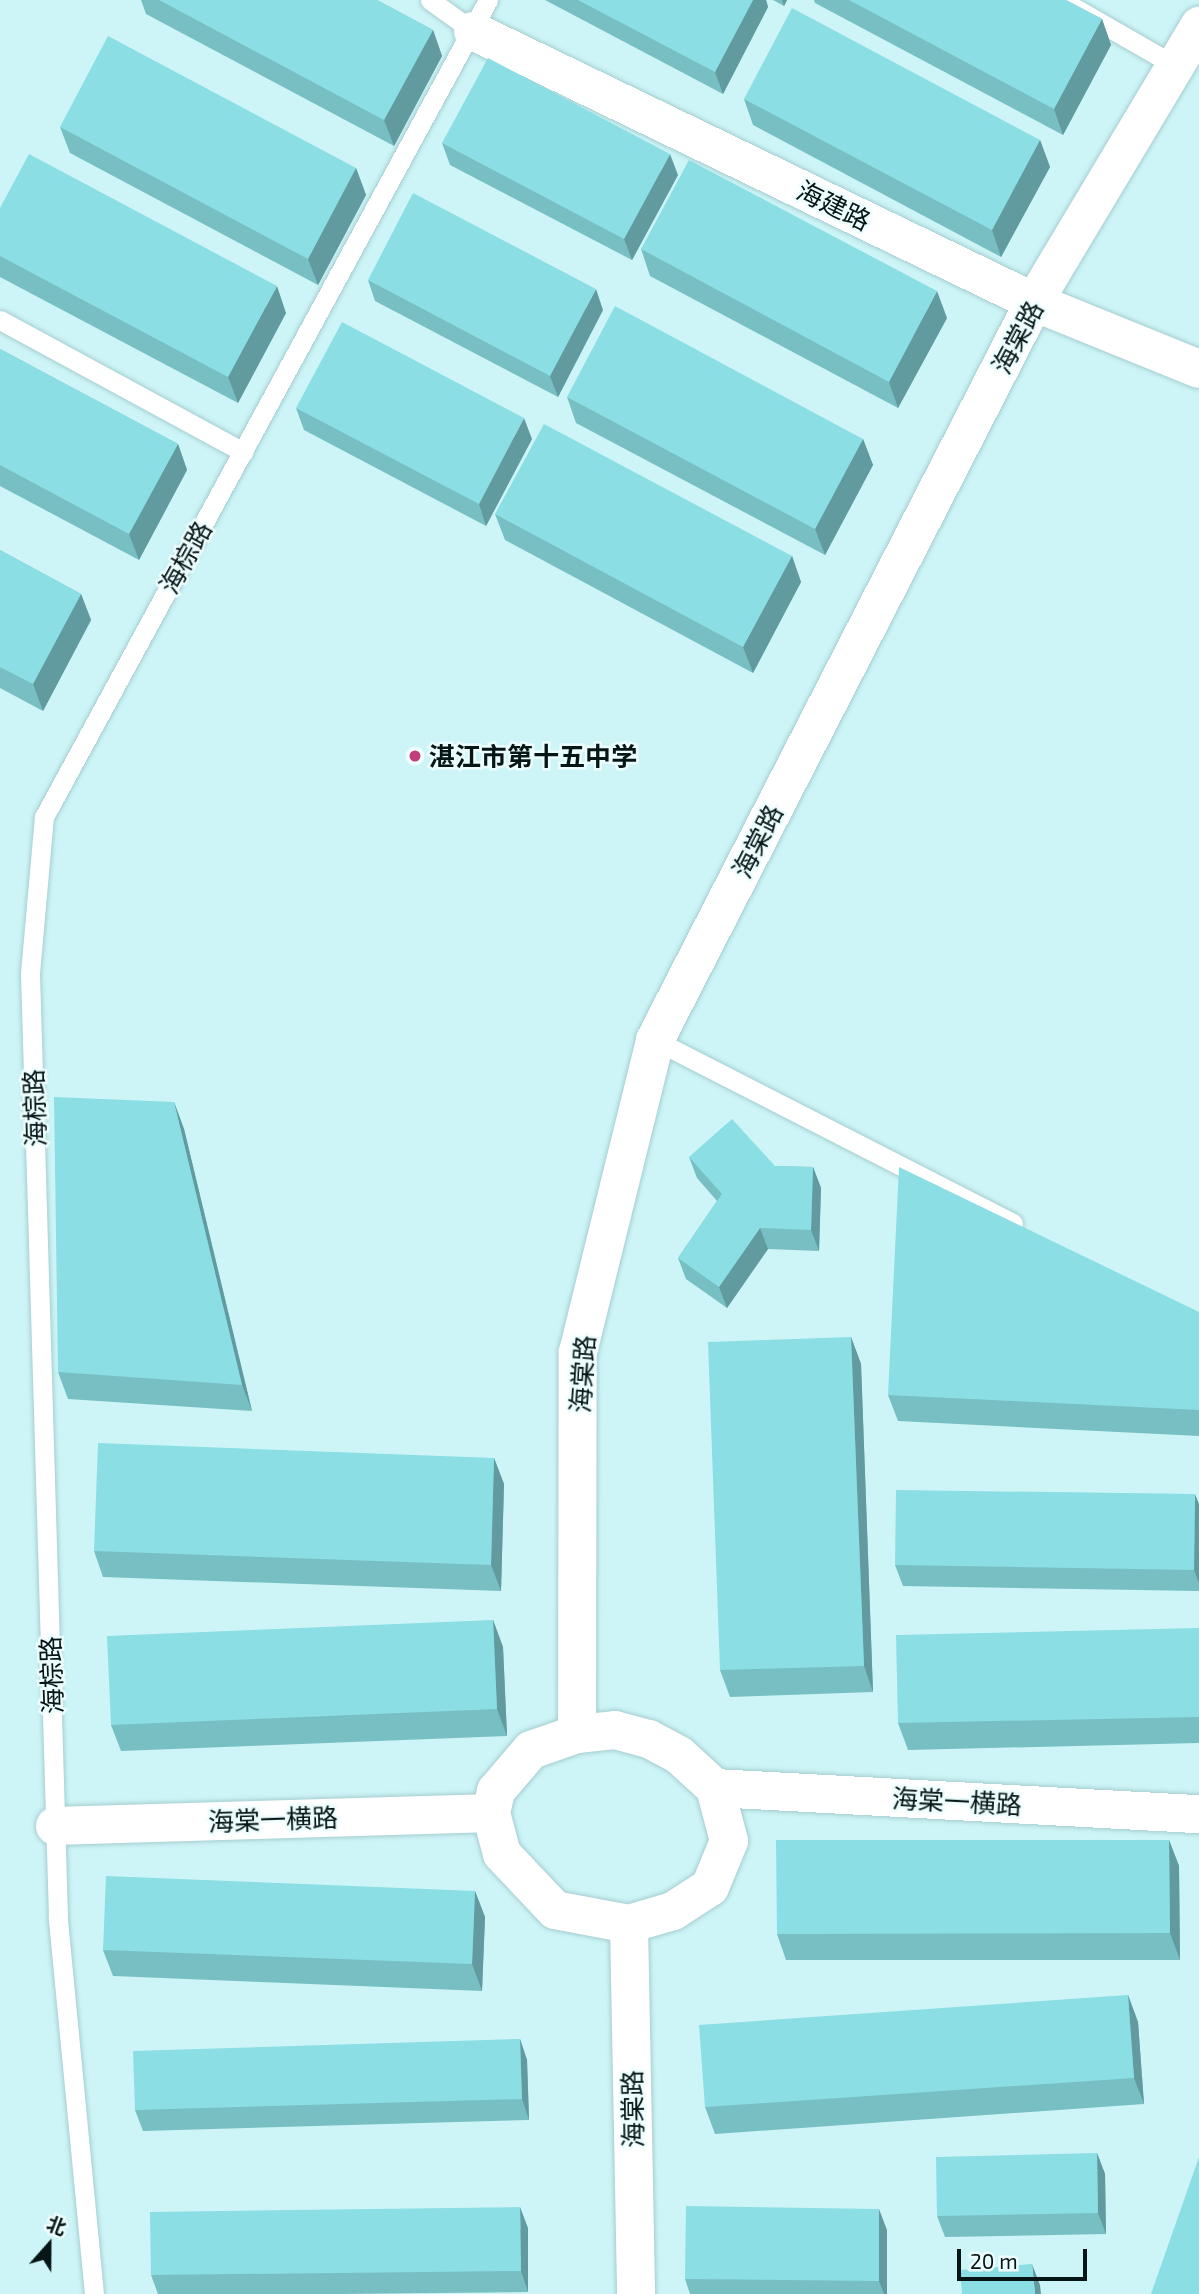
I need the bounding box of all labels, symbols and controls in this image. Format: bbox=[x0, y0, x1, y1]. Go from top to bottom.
street label: 海建路 bbox=[792, 174, 876, 236]
street label: 海棠路 bbox=[985, 295, 1049, 379]
street label: 海棕路 bbox=[152, 515, 218, 599]
place label: 湛江市第十五中学 bbox=[429, 740, 637, 772]
marker: 湛江市第十五中学 bbox=[407, 748, 423, 764]
street label: 海棠路 bbox=[725, 799, 789, 883]
street label: 海棕路 bbox=[17, 1068, 51, 1148]
street label: 海棠路 bbox=[564, 1334, 600, 1414]
street label: 海棕路 bbox=[34, 1635, 68, 1715]
street label: 海棠一横路 bbox=[891, 1782, 1023, 1820]
street label: 海棠一横路 bbox=[207, 1801, 339, 1837]
street label: 海棠路 bbox=[616, 2070, 648, 2148]
north arrow bbox=[14, 2210, 84, 2280]
text: 北 bbox=[44, 2211, 70, 2239]
scale bar bbox=[961, 2234, 1090, 2278]
text: 20 m bbox=[970, 2248, 1018, 2273]

